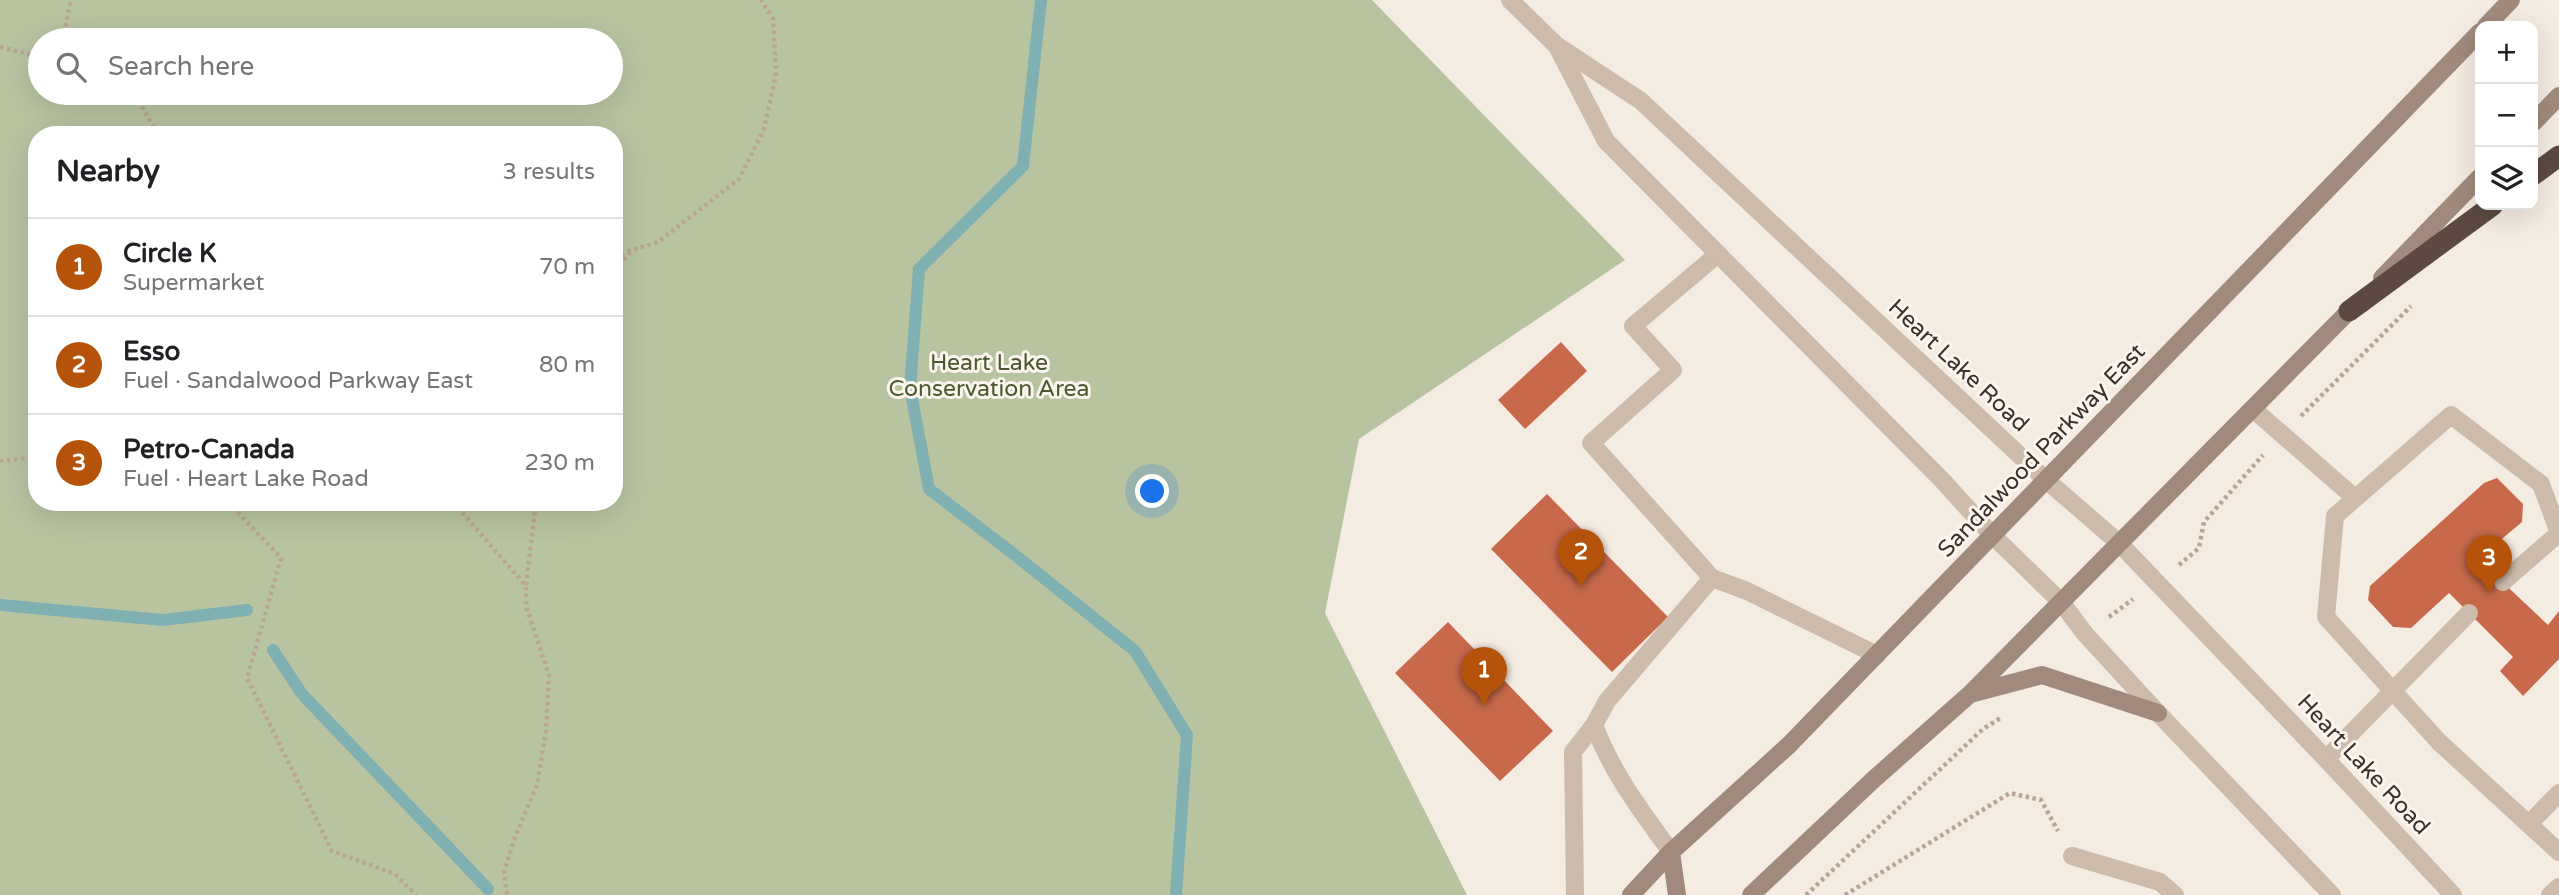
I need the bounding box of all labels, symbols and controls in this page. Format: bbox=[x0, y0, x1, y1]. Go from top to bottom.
map controls bbox=[2475, 21, 2538, 210]
button: + bbox=[2475, 21, 2538, 84]
search box bbox=[28, 28, 623, 105]
icon: search bbox=[52, 48, 90, 86]
text: Search here bbox=[108, 51, 254, 82]
button: − bbox=[2475, 84, 2538, 147]
button: layers bbox=[2475, 147, 2538, 210]
text: Nearby bbox=[56, 153, 160, 190]
text: 3 results bbox=[502, 158, 595, 186]
text: Circle K bbox=[123, 238, 216, 269]
text: 1 bbox=[72, 253, 86, 281]
text: 70 m bbox=[539, 253, 595, 281]
text: Supermarket bbox=[123, 269, 264, 297]
street label: Heart Lake Road bbox=[1882, 293, 2034, 438]
text: Esso bbox=[123, 336, 180, 367]
street label: Sandalwood Parkway East bbox=[1932, 338, 2151, 563]
park label: Heart Lake Conservation Area bbox=[888, 349, 1090, 403]
text: 2 bbox=[72, 351, 86, 379]
text: 80 m bbox=[539, 351, 595, 379]
text: Fuel · Sandalwood Parkway East bbox=[123, 367, 473, 395]
text: Petro-Canada bbox=[123, 434, 295, 465]
text: 3 bbox=[72, 449, 86, 477]
text: 230 m bbox=[525, 449, 595, 477]
text: Fuel · Heart Lake Road bbox=[123, 465, 369, 493]
your location bbox=[1135, 474, 1169, 508]
pin: 2 bbox=[1558, 529, 1604, 587]
pin: 3 bbox=[2466, 535, 2512, 593]
pin: 1 bbox=[1461, 647, 1507, 705]
street label: Heart Lake Road bbox=[2291, 689, 2436, 841]

